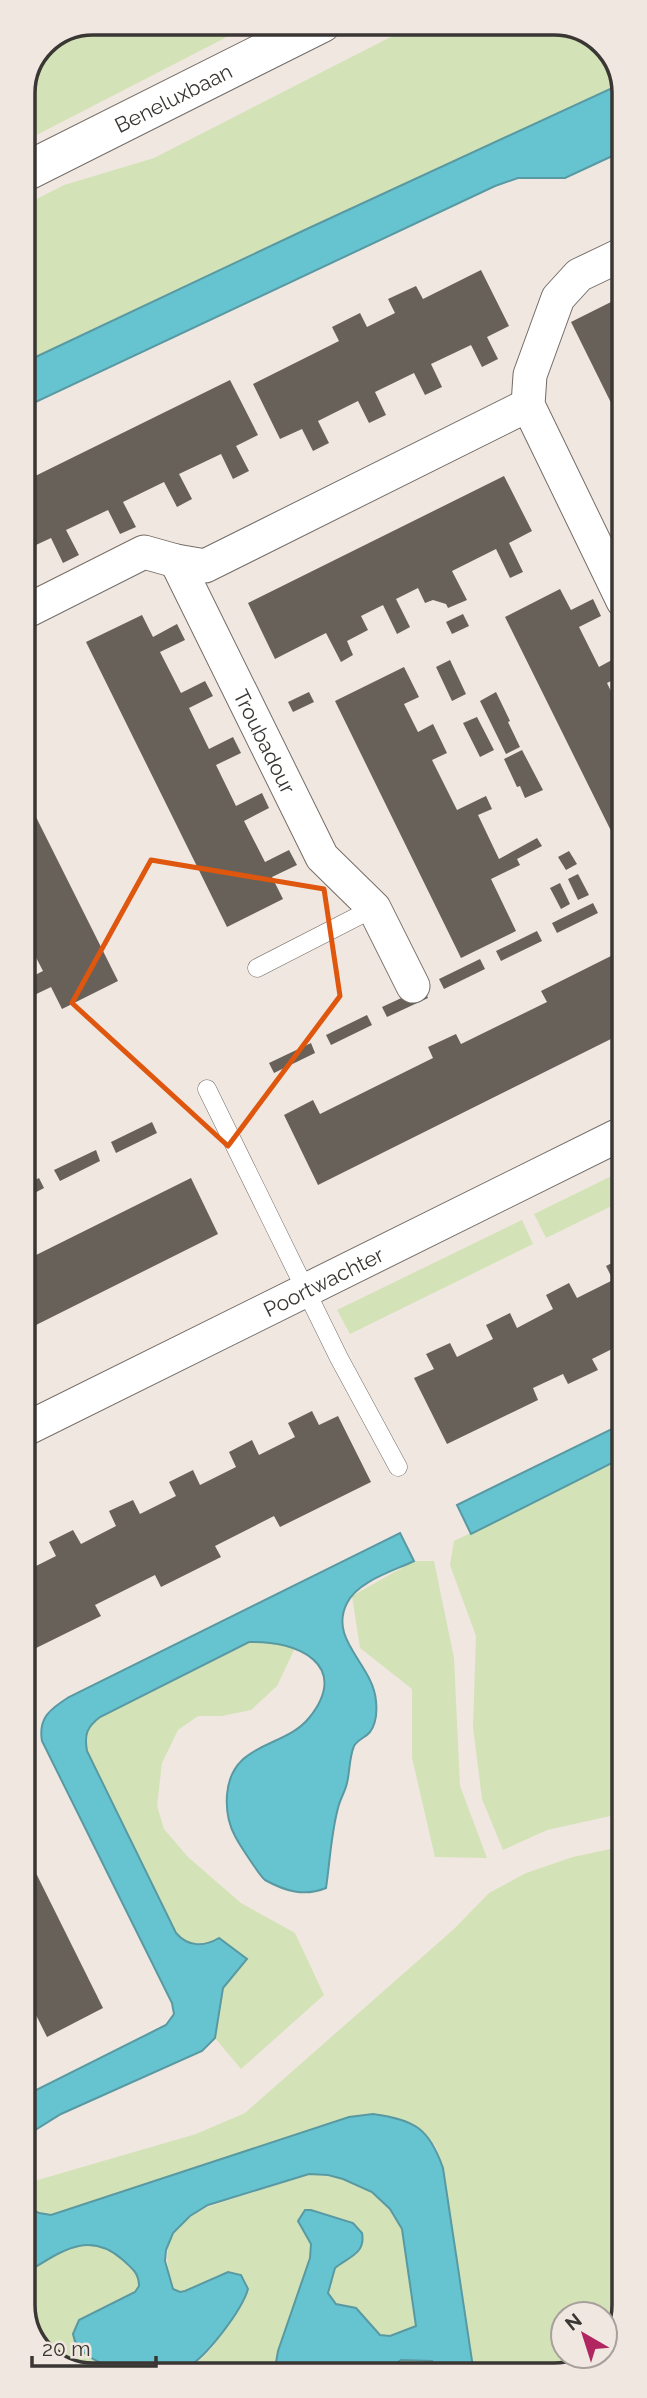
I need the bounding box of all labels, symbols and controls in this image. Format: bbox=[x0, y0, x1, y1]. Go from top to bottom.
street label: Beneluxbaan bbox=[110, 58, 236, 137]
street label: Troubadour bbox=[229, 685, 301, 798]
street label: Poortwachter bbox=[259, 1241, 388, 1322]
north arrow bbox=[549, 2300, 619, 2370]
text: N bbox=[561, 2309, 586, 2335]
scale bar bbox=[32, 2324, 156, 2368]
text: 20 m bbox=[42, 2336, 90, 2361]

